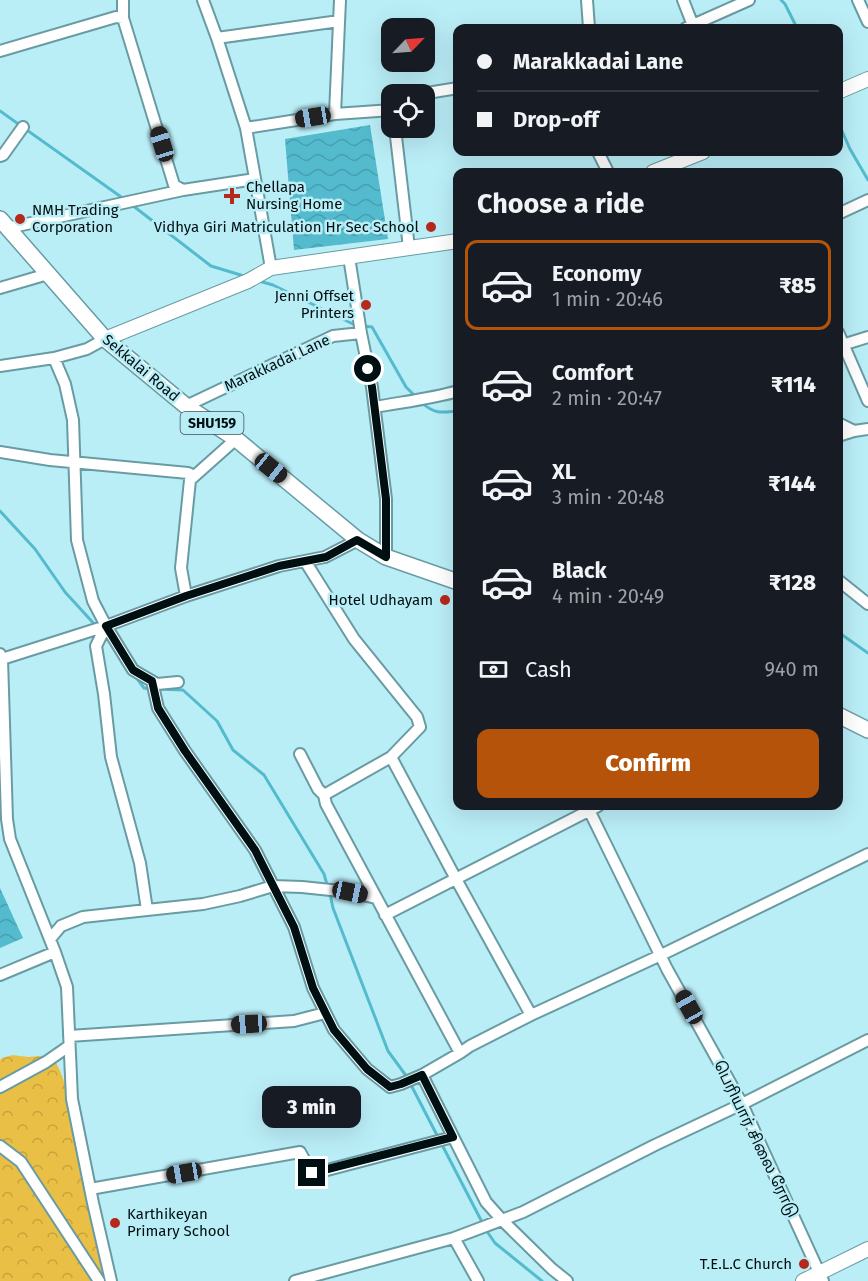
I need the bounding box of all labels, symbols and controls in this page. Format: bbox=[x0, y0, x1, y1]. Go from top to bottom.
north arrow bbox=[381, 18, 435, 72]
map controls bbox=[381, 18, 435, 138]
text: Marakkadai Lane bbox=[513, 48, 683, 75]
button: locate bbox=[381, 84, 435, 138]
car bbox=[294, 105, 332, 129]
text: Drop-off bbox=[513, 106, 599, 133]
car bbox=[148, 124, 176, 164]
place label: Chellapa Nursing Home bbox=[246, 178, 342, 213]
marker: Chellapa Nursing Home bbox=[223, 187, 241, 205]
text: Choose a ride bbox=[477, 188, 644, 220]
place label: NMH Trading Corporation bbox=[32, 201, 119, 236]
marker: NMH Trading Corporation bbox=[13, 212, 27, 226]
place label: Vidhya Giri Matriculation Hr Sec School bbox=[154, 218, 420, 236]
marker: Vidhya Giri Matriculation Hr Sec School bbox=[424, 220, 438, 234]
icon: car bbox=[480, 258, 534, 312]
text: Economy bbox=[552, 260, 641, 287]
text: ₹85 bbox=[779, 272, 816, 299]
place label: Jenni Offset Printers bbox=[275, 287, 355, 322]
text: 1 min · 20:46 bbox=[552, 287, 663, 311]
marker: Jenni Offset Printers bbox=[359, 298, 373, 312]
street label: Sekkalai Road bbox=[99, 331, 183, 405]
street label: Marakkadai Lane bbox=[221, 331, 333, 395]
route start bbox=[354, 355, 381, 382]
icon: car bbox=[480, 357, 534, 411]
text: Comfort bbox=[552, 359, 633, 386]
text: ₹114 bbox=[771, 371, 816, 398]
text: 2 min · 20:47 bbox=[552, 386, 662, 410]
road number: SHU159 bbox=[180, 412, 244, 434]
car bbox=[251, 450, 291, 486]
icon: car bbox=[480, 456, 534, 510]
text: XL bbox=[552, 458, 576, 485]
text: ₹144 bbox=[768, 470, 816, 497]
text: 3 min · 20:48 bbox=[552, 485, 665, 509]
icon: car bbox=[480, 555, 534, 609]
text: Black bbox=[552, 557, 607, 584]
text: ₹128 bbox=[769, 569, 816, 596]
text: 4 min · 20:49 bbox=[552, 584, 664, 608]
place label: Hotel Udhayam bbox=[329, 591, 433, 609]
marker: Hotel Udhayam bbox=[438, 593, 452, 607]
icon: cash bbox=[477, 653, 510, 686]
text: Cash bbox=[525, 656, 572, 683]
text: 940 m bbox=[764, 657, 819, 681]
button: Confirm bbox=[477, 729, 819, 798]
car bbox=[331, 879, 369, 905]
car bbox=[672, 987, 706, 1027]
car bbox=[231, 1014, 267, 1034]
street label: பெரியார் சிலை ரோடு bbox=[709, 1057, 802, 1221]
callout: 3 min bbox=[262, 1086, 362, 1128]
text: 3 min bbox=[287, 1095, 336, 1119]
route end bbox=[298, 1159, 325, 1186]
car bbox=[165, 1161, 203, 1185]
place label: Karthikeyan Primary School bbox=[127, 1205, 230, 1240]
marker: Karthikeyan Primary School bbox=[108, 1216, 122, 1230]
place label: T.E.L.C Church bbox=[700, 1255, 792, 1273]
marker: T.E.L.C Church bbox=[797, 1257, 811, 1271]

